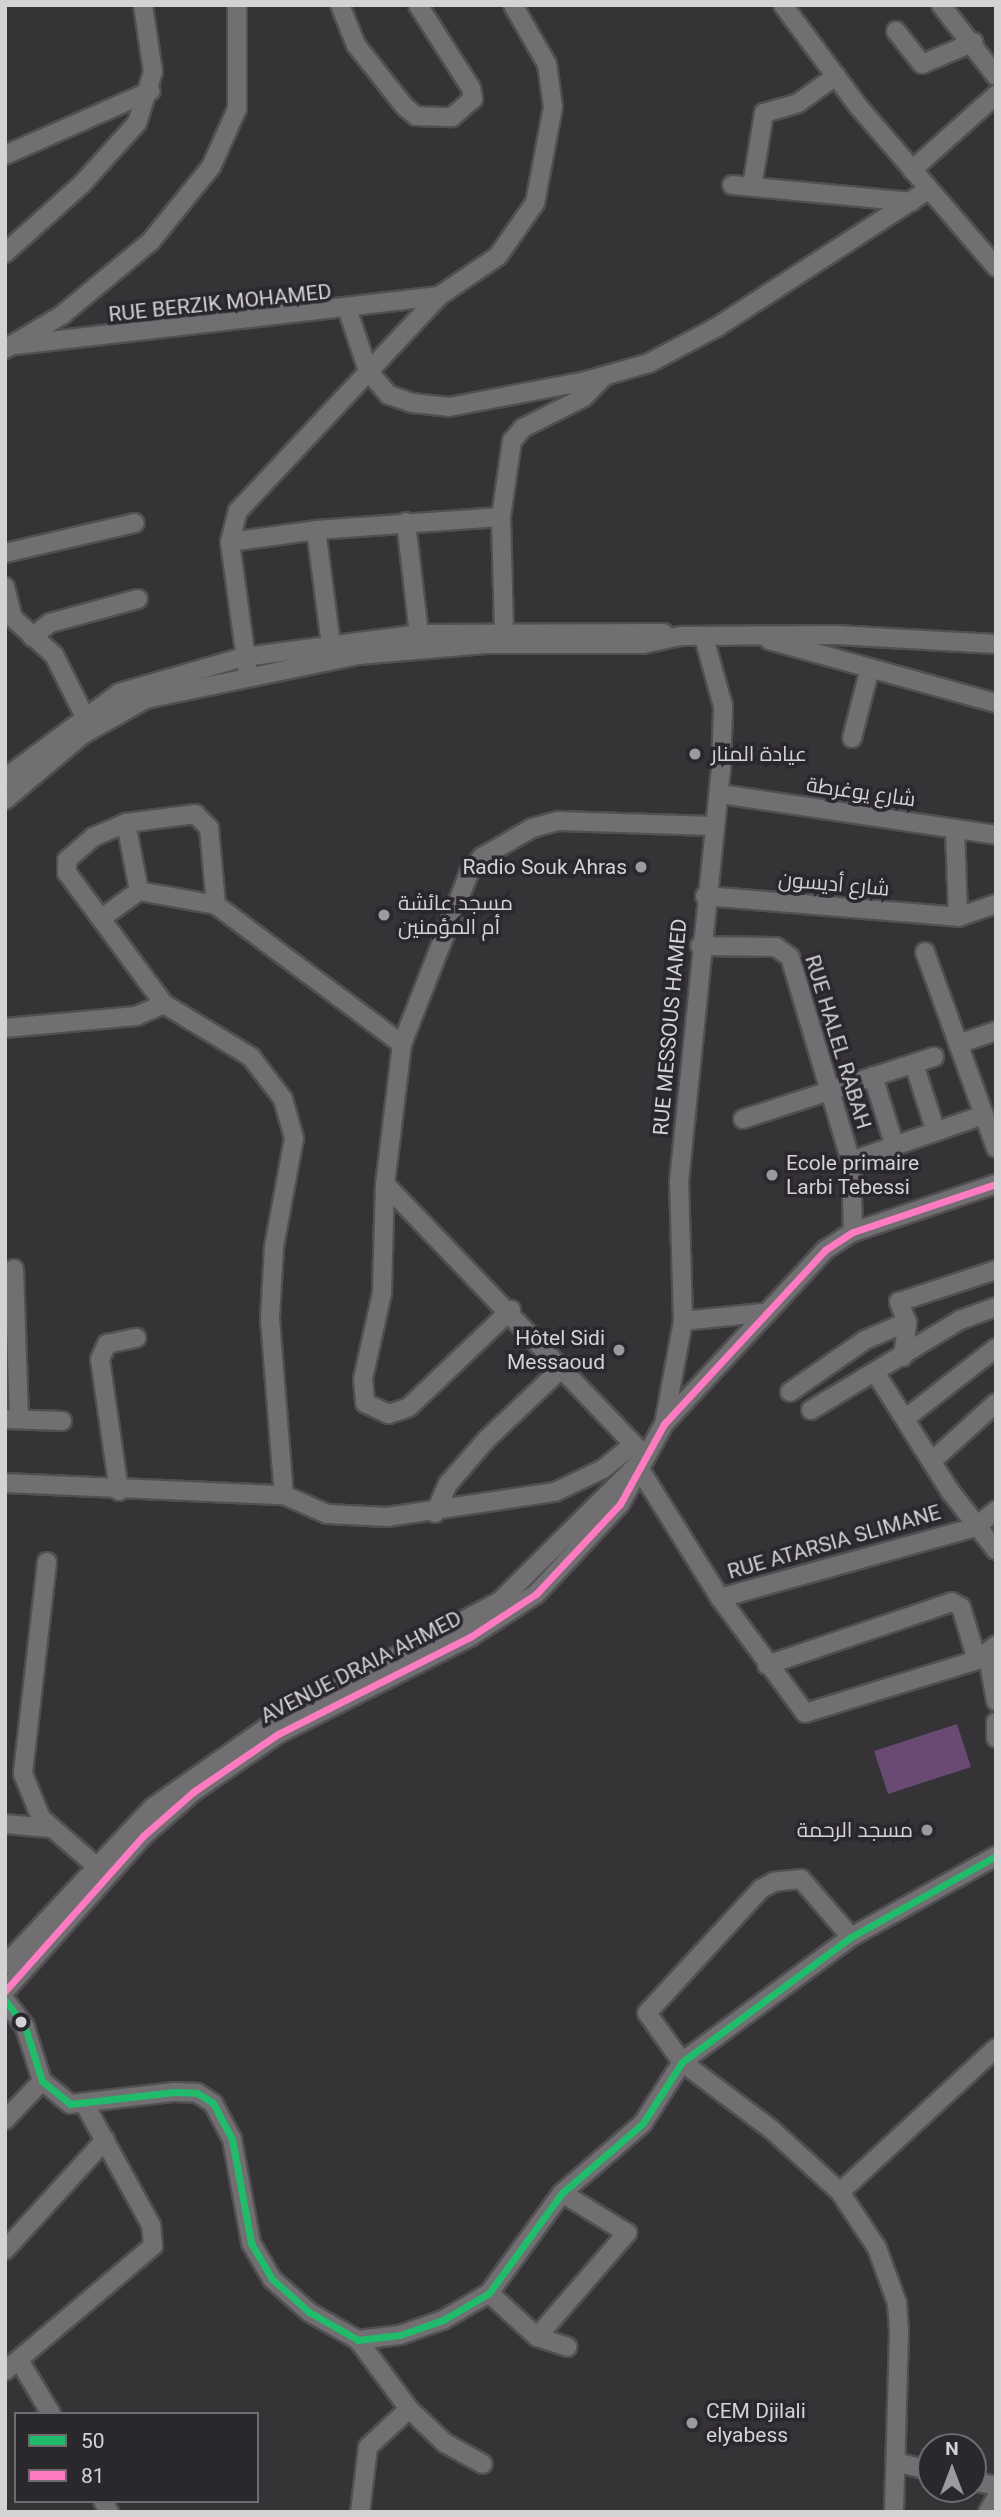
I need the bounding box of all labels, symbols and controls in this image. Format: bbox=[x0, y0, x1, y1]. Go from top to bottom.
street label: RUE BERZIK MOHAMED bbox=[107, 279, 333, 327]
place label: عيادة المنار bbox=[711, 741, 807, 767]
marker: عيادة المنار bbox=[685, 744, 705, 764]
street label: شارع يوغرطة bbox=[805, 772, 917, 812]
place label: Radio Souk Ahras bbox=[462, 854, 627, 880]
marker: Radio Souk Ahras bbox=[633, 859, 649, 875]
street label: شارع أديسون bbox=[777, 867, 891, 901]
place label: مسجد عائشة أم المؤمنين bbox=[398, 890, 513, 940]
marker: مسجد عائشة أم المؤمنين bbox=[376, 907, 392, 923]
street label: RUE MESSOUS HAMED bbox=[648, 918, 692, 1136]
street label: RUE HALEL RABAH bbox=[800, 952, 876, 1132]
place label: Ecole primaire Larbi Tebessi bbox=[786, 1150, 919, 1200]
marker: Ecole primaire Larbi Tebessi bbox=[764, 1167, 780, 1183]
place label: Hôtel Sidi Messaoud bbox=[507, 1325, 605, 1375]
marker: Hôtel Sidi Messaoud bbox=[611, 1342, 627, 1358]
street label: RUE ATARSIA SLIMANE bbox=[725, 1500, 943, 1584]
street label: AVENUE DRAIA AHMED bbox=[256, 1605, 466, 1729]
place label: مسجد الرحمة bbox=[797, 1817, 913, 1843]
marker: مسجد الرحمة bbox=[919, 1822, 935, 1838]
unlabelled marker bbox=[14, 2015, 28, 2029]
place label: CEM Djilali elyabess bbox=[706, 2398, 806, 2448]
legend bbox=[14, 2412, 259, 2503]
marker: CEM Djilali elyabess bbox=[684, 2415, 700, 2431]
text: 50 bbox=[81, 2429, 105, 2453]
north arrow bbox=[917, 2433, 987, 2503]
text: N bbox=[945, 2437, 959, 2460]
text: 81 bbox=[81, 2464, 105, 2488]

